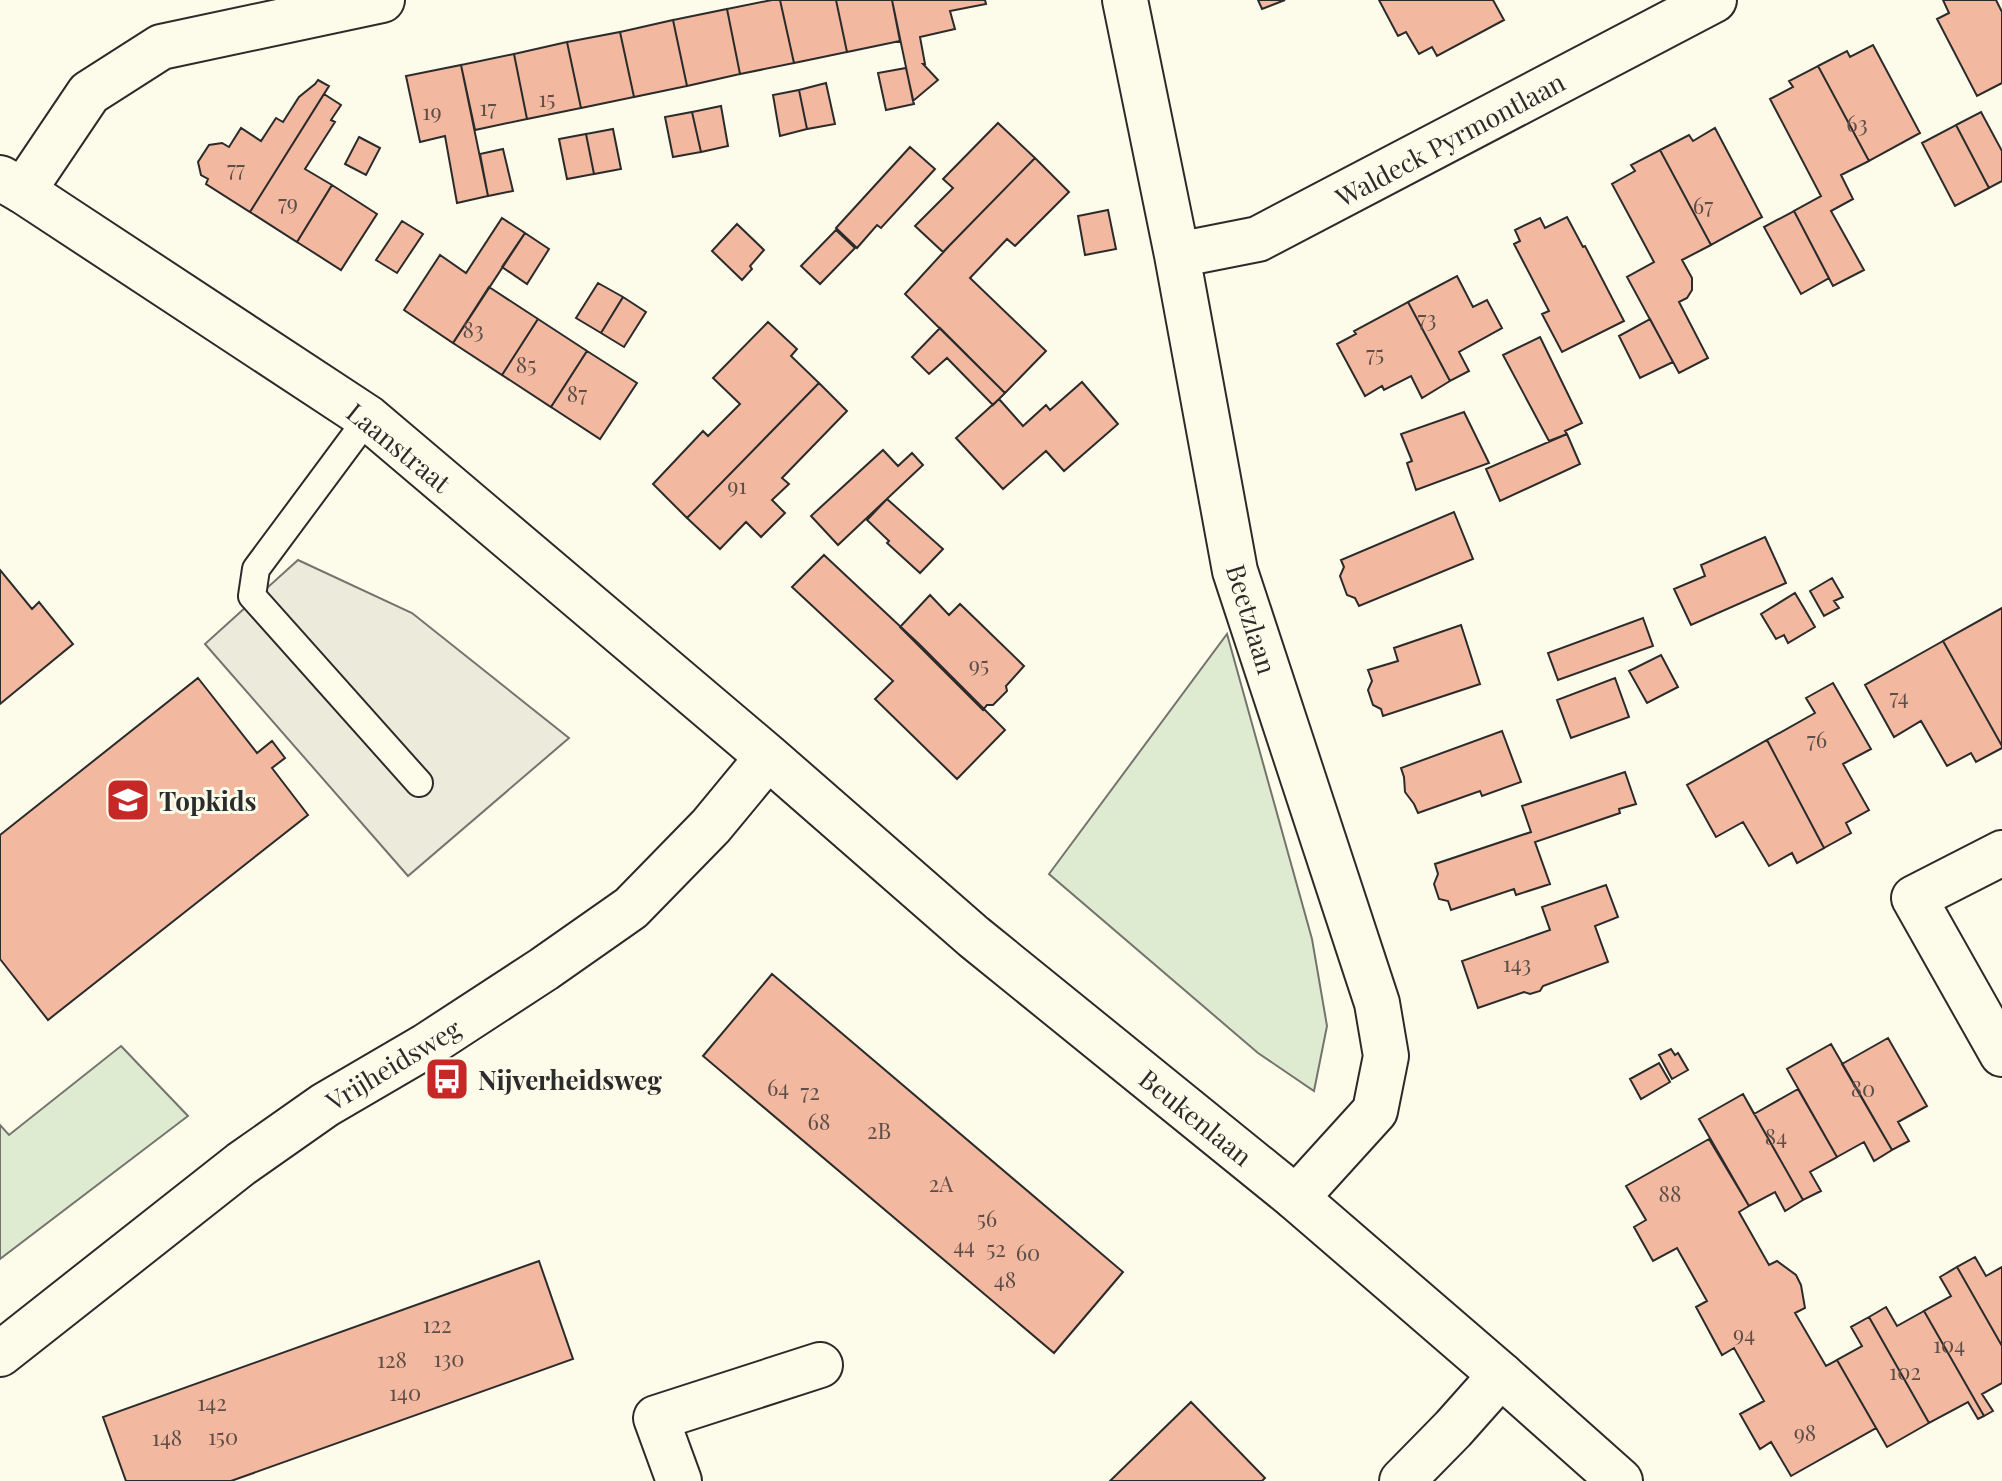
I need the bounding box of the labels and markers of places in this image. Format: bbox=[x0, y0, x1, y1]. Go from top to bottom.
school or university icon: Topkids bbox=[104, 776, 152, 824]
place label: Topkids bbox=[159, 783, 257, 818]
bus stop icon: Nijverheidsweg bbox=[423, 1055, 471, 1103]
place label: Nijverheidsweg bbox=[478, 1062, 662, 1097]

